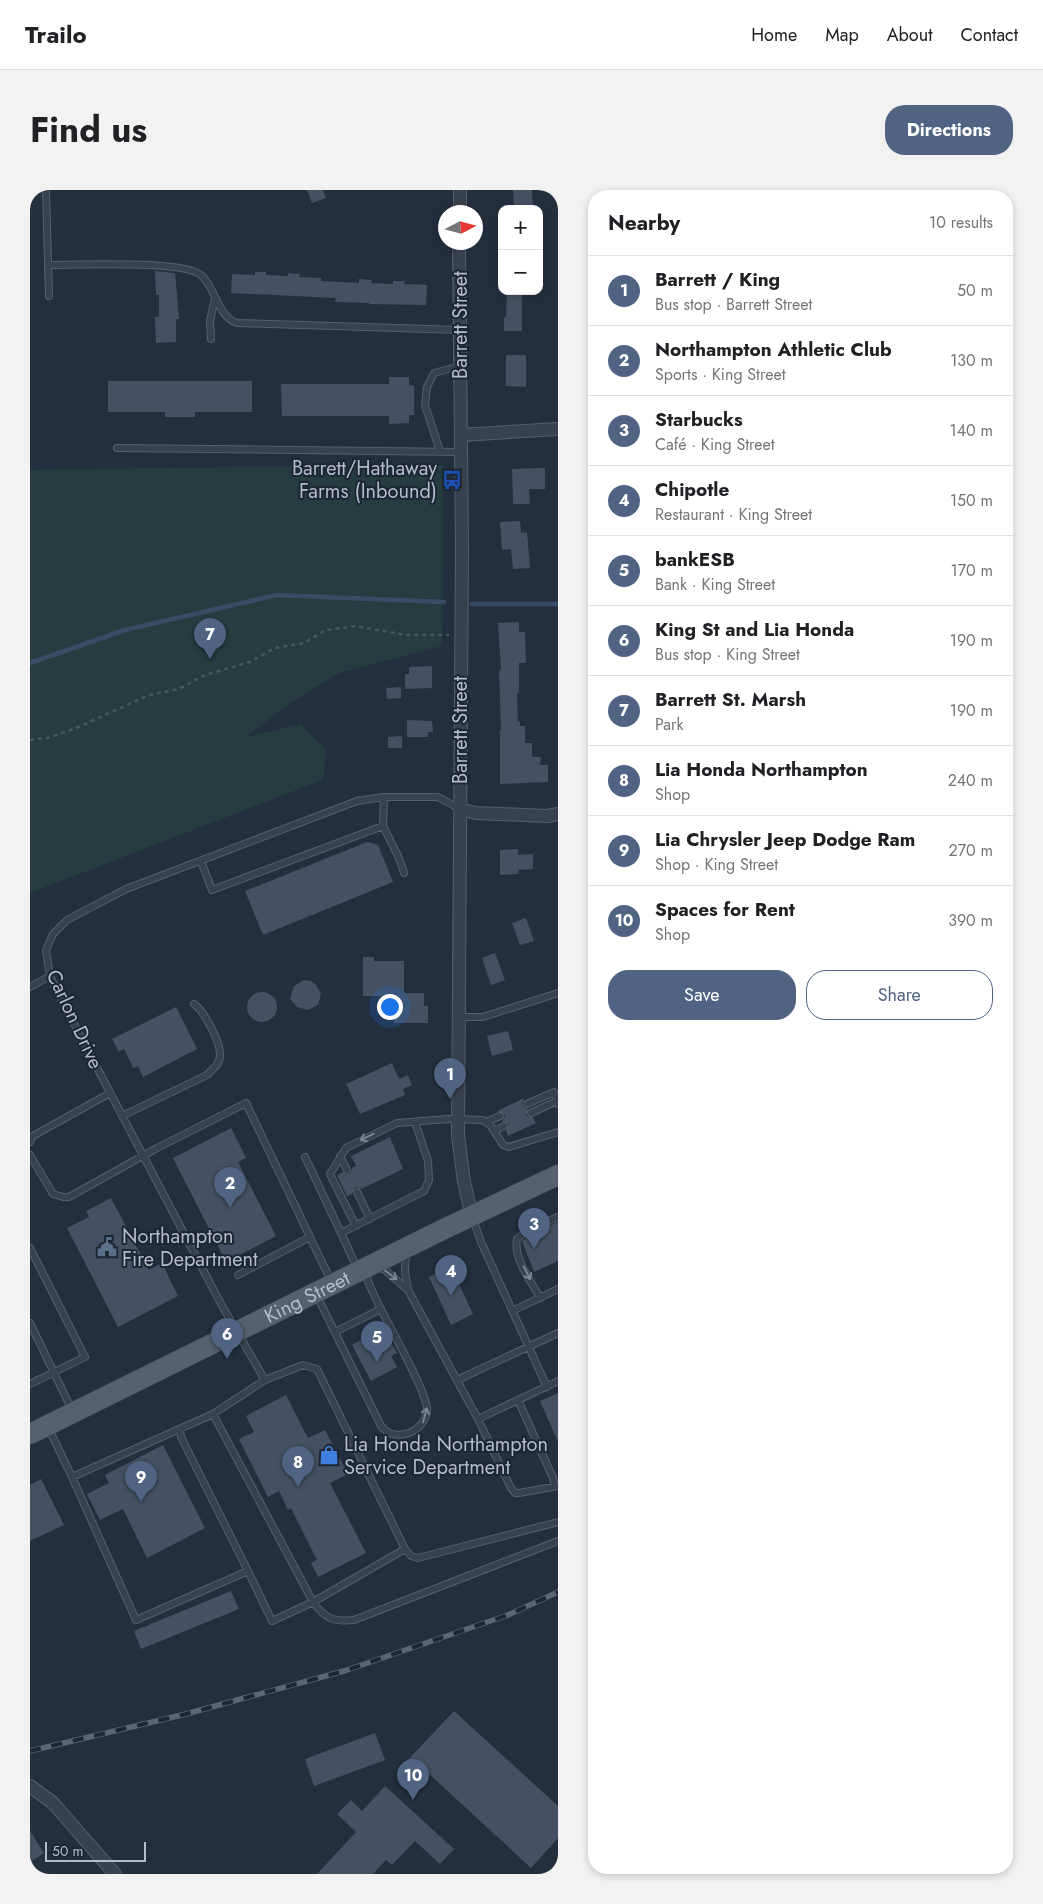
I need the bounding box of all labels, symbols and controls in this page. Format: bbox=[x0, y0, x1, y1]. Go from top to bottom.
text: Trailo bbox=[25, 17, 87, 52]
text: Home bbox=[751, 22, 797, 48]
text: Map bbox=[825, 22, 859, 48]
text: About bbox=[887, 22, 932, 48]
text: Contact bbox=[960, 22, 1018, 48]
text: Find us bbox=[30, 105, 147, 155]
button: Directions bbox=[885, 105, 1013, 155]
north arrow bbox=[438, 205, 483, 250]
map controls bbox=[498, 205, 543, 295]
button: + bbox=[498, 205, 543, 250]
text: Nearby bbox=[608, 208, 680, 238]
text: 10 results bbox=[929, 211, 993, 234]
button: − bbox=[498, 250, 543, 295]
text: Barrett / King bbox=[655, 266, 780, 293]
street label: Barrett Street bbox=[446, 271, 475, 379]
text: 1 bbox=[620, 279, 628, 302]
text: 50 m bbox=[957, 279, 993, 302]
text: Bus stop · Barrett Street bbox=[655, 293, 812, 316]
text: Northampton Athletic Club bbox=[655, 336, 892, 363]
text: 2 bbox=[619, 349, 629, 372]
text: 130 m bbox=[950, 349, 993, 372]
text: Sports · King Street bbox=[655, 363, 786, 386]
text: Starbucks bbox=[655, 406, 743, 433]
text: 3 bbox=[619, 419, 629, 442]
text: 140 m bbox=[950, 419, 993, 442]
text: Café · King Street bbox=[655, 433, 775, 456]
place label: Barrett/Hathaway Farms (Inbound) bbox=[292, 454, 437, 506]
bus stop icon: Barrett/Hathaway Farms (Inbound) bbox=[441, 469, 463, 491]
text: Chipotle bbox=[655, 476, 729, 503]
text: 4 bbox=[618, 489, 630, 512]
text: 150 m bbox=[950, 489, 993, 512]
text: Restaurant · King Street bbox=[655, 503, 812, 526]
text: bankESB bbox=[655, 546, 735, 573]
text: 5 bbox=[619, 559, 629, 582]
text: 170 m bbox=[951, 559, 993, 582]
text: Bank · King Street bbox=[655, 573, 775, 596]
text: King St and Lia Honda bbox=[655, 616, 854, 643]
pin: 7 bbox=[194, 618, 226, 659]
text: 6 bbox=[619, 629, 629, 652]
text: 190 m bbox=[950, 629, 993, 652]
text: Bus stop · King Street bbox=[655, 643, 800, 666]
street label: Barrett Street bbox=[446, 676, 475, 784]
text: Barrett St. Marsh bbox=[655, 686, 806, 713]
text: 7 bbox=[619, 699, 629, 722]
text: 190 m bbox=[950, 699, 993, 722]
text: Park bbox=[655, 713, 684, 736]
text: Lia Honda Northampton bbox=[655, 756, 868, 783]
text: 8 bbox=[619, 769, 629, 792]
text: 240 m bbox=[948, 769, 993, 792]
text: Shop bbox=[655, 783, 690, 806]
text: Lia Chrysler Jeep Dodge Ram bbox=[655, 826, 915, 853]
text: 9 bbox=[619, 839, 629, 862]
text: 270 m bbox=[949, 839, 993, 862]
text: Shop · King Street bbox=[655, 853, 778, 876]
text: Spaces for Rent bbox=[655, 896, 795, 923]
text: 10 bbox=[615, 909, 633, 932]
text: 390 m bbox=[948, 909, 993, 932]
text: Shop bbox=[655, 923, 690, 946]
street label: Carlon Drive bbox=[39, 965, 110, 1074]
button: Save bbox=[608, 970, 796, 1020]
button: Share bbox=[806, 970, 993, 1020]
your location bbox=[377, 994, 403, 1020]
pin: 1 bbox=[434, 1058, 466, 1099]
one-way arrow bbox=[360, 1133, 375, 1143]
pin: 2 bbox=[214, 1167, 246, 1208]
pin: 3 bbox=[518, 1208, 550, 1249]
place label: Northampton Fire Department bbox=[122, 1222, 258, 1274]
public building icon: Northampton Fire Department bbox=[96, 1236, 118, 1258]
pin: 4 bbox=[435, 1255, 467, 1296]
street label: King Street bbox=[259, 1264, 355, 1331]
one-way arrow bbox=[523, 1265, 532, 1280]
one-way arrow bbox=[384, 1270, 398, 1280]
pin: 6 bbox=[211, 1318, 243, 1359]
pin: 5 bbox=[361, 1321, 393, 1362]
one-way arrow bbox=[420, 1408, 430, 1424]
place label: Lia Honda Northampton Service Department bbox=[344, 1430, 548, 1482]
shop icon: Lia Honda Northampton Service Department bbox=[318, 1444, 340, 1466]
pin: 8 bbox=[282, 1446, 314, 1487]
pin: 9 bbox=[125, 1461, 157, 1502]
pin: 10 bbox=[397, 1759, 429, 1800]
scale bar bbox=[45, 1839, 146, 1862]
text: 50 m bbox=[52, 1841, 83, 1861]

